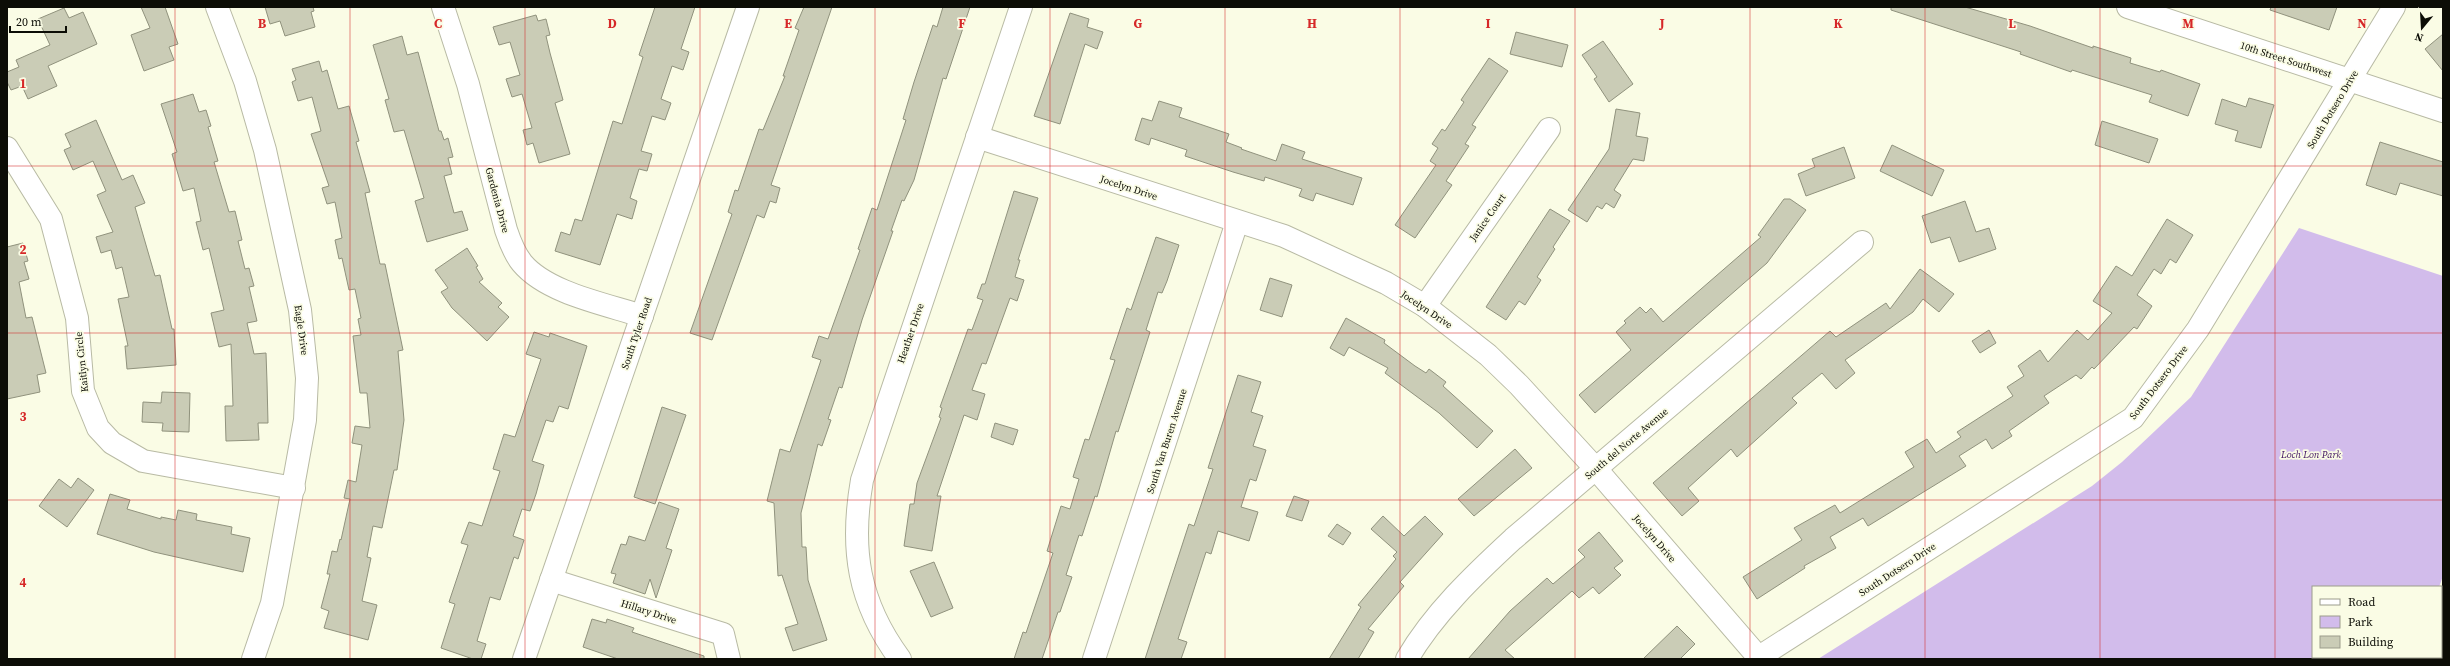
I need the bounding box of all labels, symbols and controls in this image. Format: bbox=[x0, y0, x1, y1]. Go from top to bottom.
scale bar bbox=[10, 8, 66, 34]
north arrow bbox=[2402, 8, 2442, 48]
text: 20 m bbox=[16, 14, 42, 30]
text: B bbox=[258, 15, 267, 32]
text: C bbox=[434, 15, 442, 32]
text: D bbox=[607, 15, 617, 32]
text: E bbox=[784, 15, 792, 32]
text: F bbox=[958, 15, 966, 32]
text: G bbox=[1134, 15, 1143, 32]
text: H bbox=[1307, 15, 1317, 32]
text: I bbox=[1485, 15, 1491, 32]
text: J bbox=[1658, 15, 1665, 32]
text: K bbox=[1833, 15, 1843, 32]
text: L bbox=[2008, 15, 2016, 32]
text: M bbox=[2182, 15, 2194, 32]
text: N bbox=[2357, 15, 2367, 32]
text: N bbox=[2413, 29, 2425, 45]
street label: 10th Street Southwest bbox=[2239, 39, 2334, 81]
street label: South Dotsero Drive bbox=[2304, 68, 2361, 151]
text: 1 bbox=[19, 75, 27, 92]
street label: Gardenia Drive bbox=[483, 166, 513, 234]
street label: Jocelyn Drive bbox=[1098, 172, 1159, 203]
street label: Janice Court bbox=[1466, 190, 1509, 244]
text: 2 bbox=[19, 241, 27, 258]
street label: Jocelyn Drive bbox=[1398, 287, 1455, 331]
street label: South Tyler Road bbox=[618, 295, 655, 371]
street label: Heather Drive bbox=[894, 301, 927, 365]
street label: Eagle Drive bbox=[292, 304, 311, 356]
street label: Kaitlyn Circle bbox=[72, 331, 91, 393]
street label: South Dotsero Drive bbox=[2126, 343, 2190, 422]
street label: South Van Buren Avenue bbox=[1143, 387, 1190, 495]
street label: South del Norte Avenue bbox=[1582, 405, 1671, 482]
text: 3 bbox=[19, 408, 27, 425]
park label: Loch Lon Park bbox=[2280, 448, 2341, 461]
street label: Jocelyn Drive bbox=[1630, 511, 1679, 565]
street label: South Dotsero Drive bbox=[1856, 540, 1938, 599]
text: 4 bbox=[19, 574, 27, 591]
legend bbox=[2312, 586, 2442, 658]
text: Road bbox=[2348, 594, 2375, 610]
street label: Hillary Drive bbox=[619, 596, 678, 627]
text: Park bbox=[2348, 614, 2373, 630]
text: Building bbox=[2348, 634, 2393, 650]

